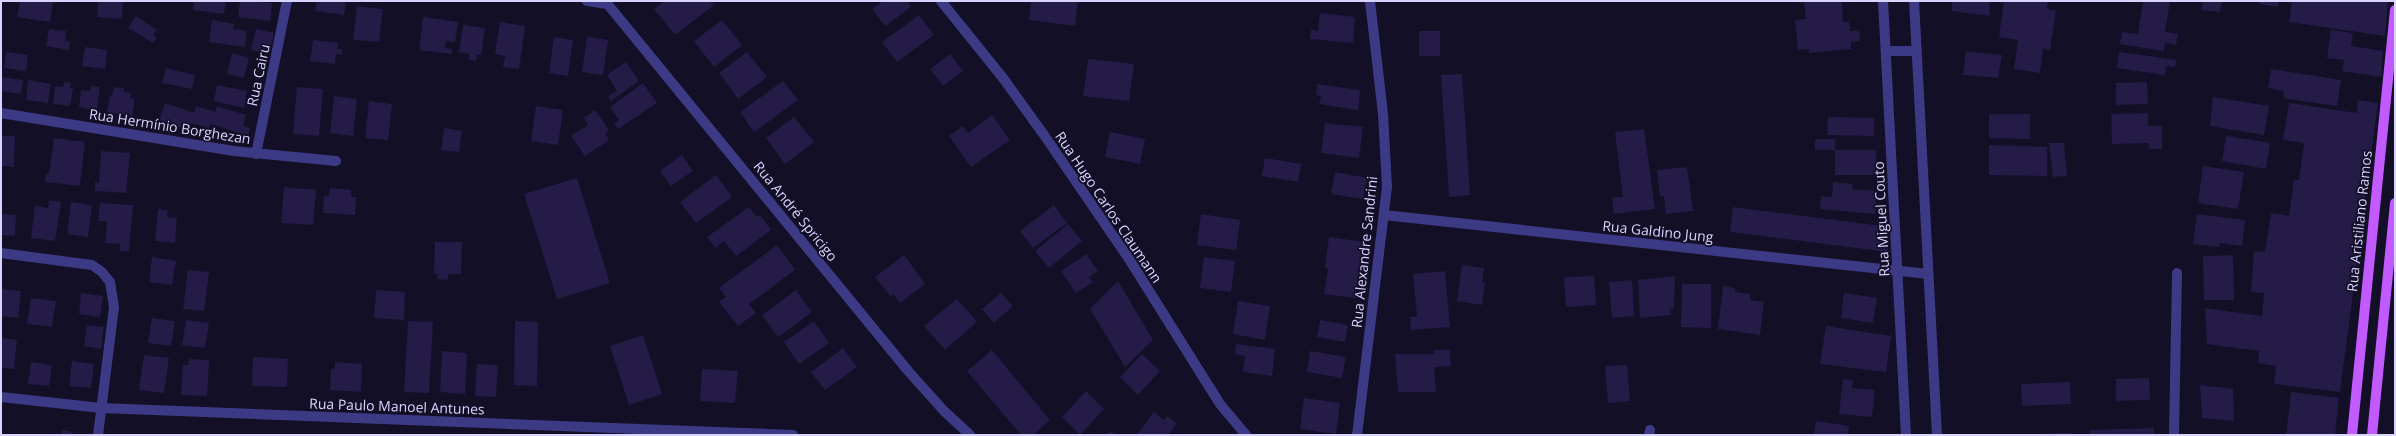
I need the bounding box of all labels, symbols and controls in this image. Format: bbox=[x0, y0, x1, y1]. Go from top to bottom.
street label: Rua Cairu bbox=[242, 42, 274, 108]
street label: Rua Hermínio Borghezan bbox=[88, 104, 252, 148]
street label: Rua Hugo Carlos Claumann bbox=[1051, 128, 1167, 286]
street label: Rua Aristiliano Ramos bbox=[2342, 149, 2376, 293]
street label: Rua André Spricigo bbox=[750, 157, 842, 265]
street label: Rua Miguel Couto bbox=[1868, 161, 1894, 277]
street label: Rua Alexandre Sandrini bbox=[1347, 175, 1381, 329]
street label: Rua Galdino Jung bbox=[1602, 216, 1715, 246]
street label: Rua Paulo Manoel Antunes bbox=[309, 393, 485, 419]

